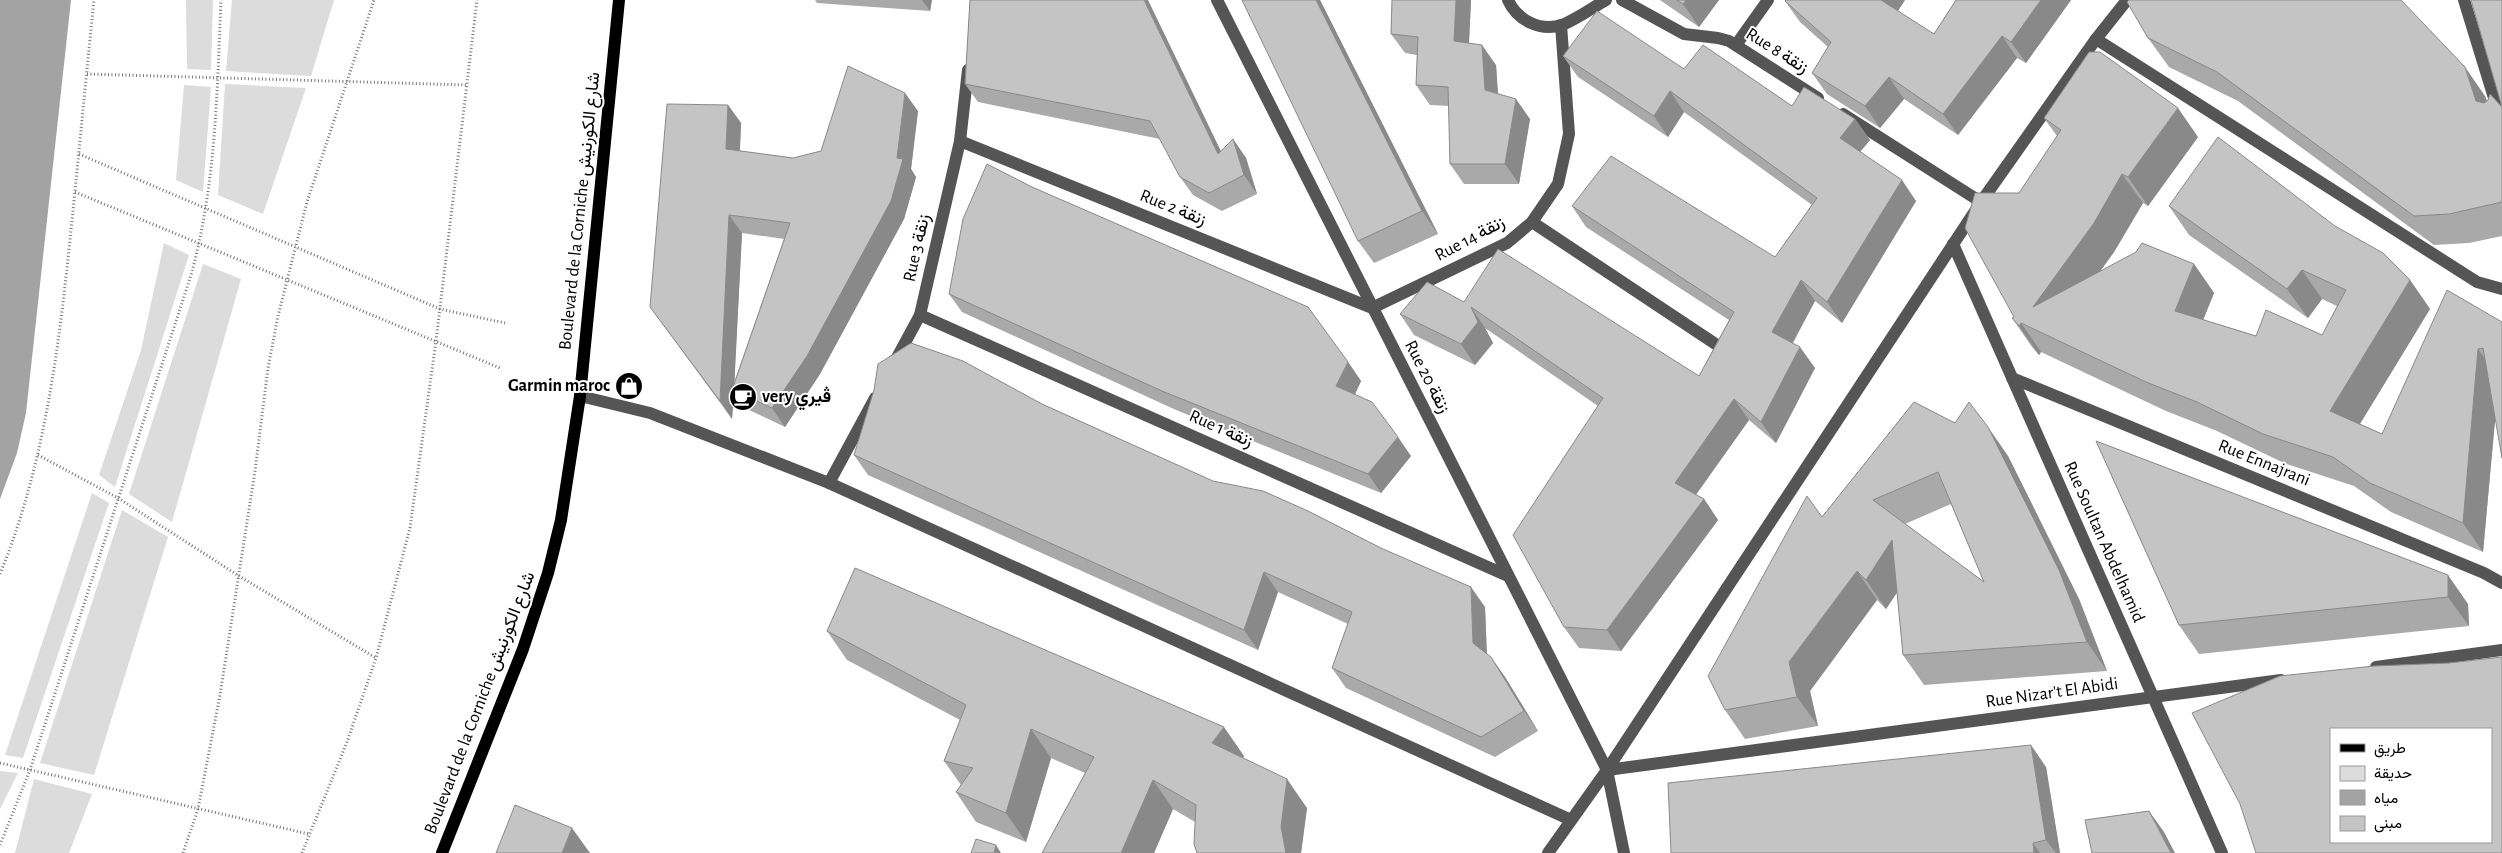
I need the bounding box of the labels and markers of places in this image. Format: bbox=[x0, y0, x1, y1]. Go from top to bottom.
shop icon: Garmin maroc bbox=[614, 371, 644, 401]
place label: Garmin maroc bbox=[508, 377, 610, 395]
cafe icon: very ڤيري bbox=[728, 382, 758, 412]
place label: very ڤيري bbox=[762, 386, 831, 411]

